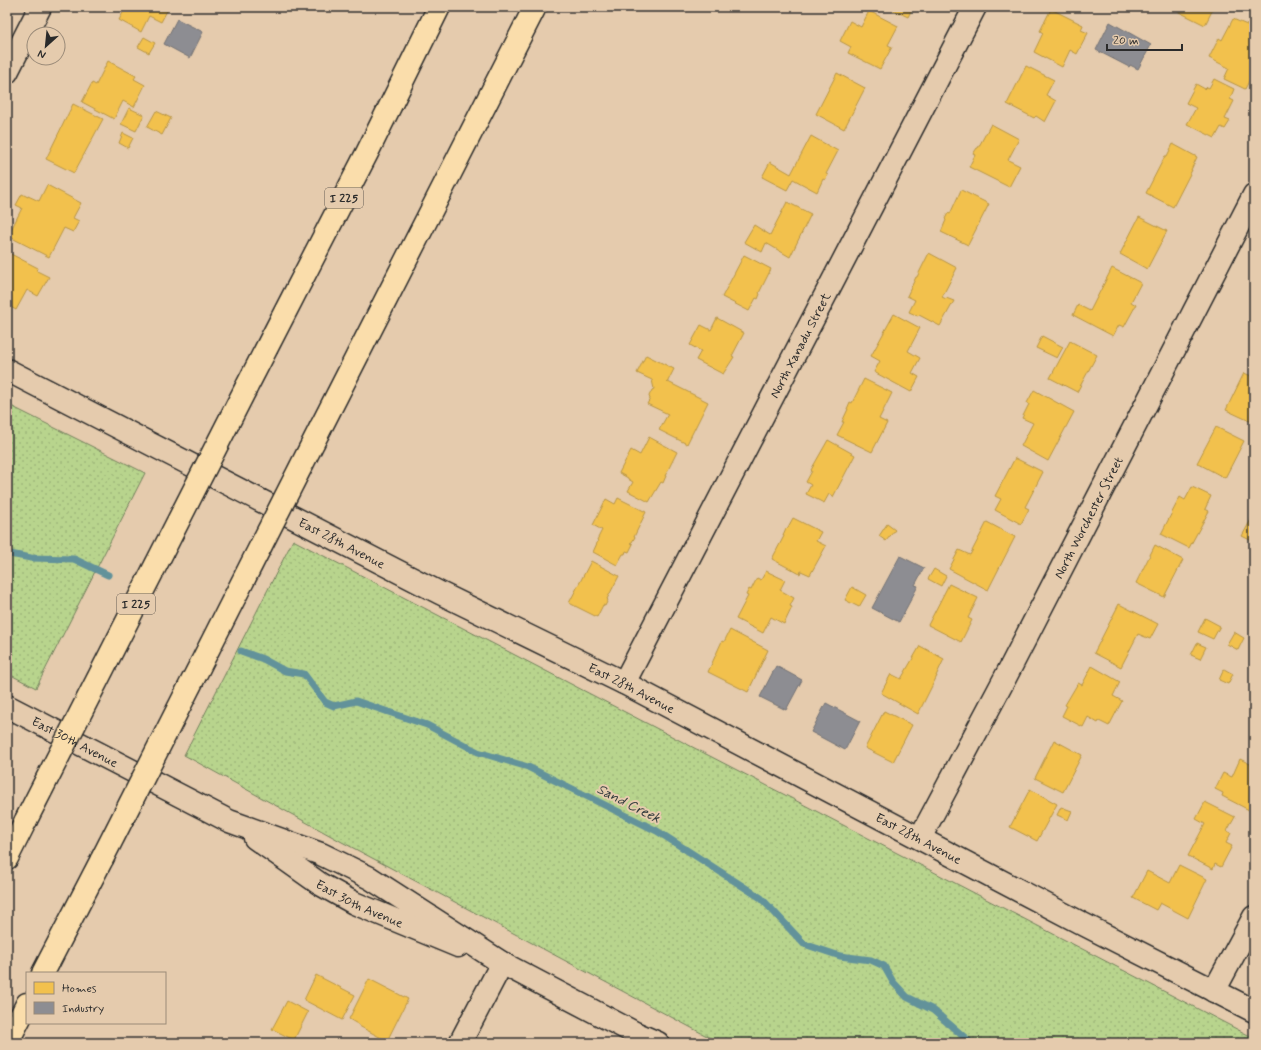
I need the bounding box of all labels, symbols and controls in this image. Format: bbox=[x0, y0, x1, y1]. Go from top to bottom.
north arrow bbox=[26, 26, 66, 66]
scale bar bbox=[1107, 26, 1182, 52]
text: 20 m bbox=[1113, 33, 1139, 49]
text: N bbox=[35, 46, 48, 62]
road number: I 225 bbox=[325, 188, 363, 208]
street label: North Xanadu Street bbox=[766, 290, 835, 401]
street label: North Worchester Street bbox=[1051, 454, 1128, 582]
street label: East 28th Avenue bbox=[295, 515, 388, 573]
road number: I 225 bbox=[117, 594, 155, 614]
street label: East 28th Avenue bbox=[585, 660, 677, 718]
street label: East 30th Avenue bbox=[29, 713, 121, 772]
water label: Sand Creek bbox=[594, 780, 663, 828]
street label: East 28th Avenue bbox=[872, 810, 964, 869]
street label: East 30th Avenue bbox=[312, 876, 406, 932]
legend bbox=[26, 972, 166, 1024]
text: Homes bbox=[62, 981, 97, 997]
text: Industry bbox=[62, 1001, 104, 1017]

